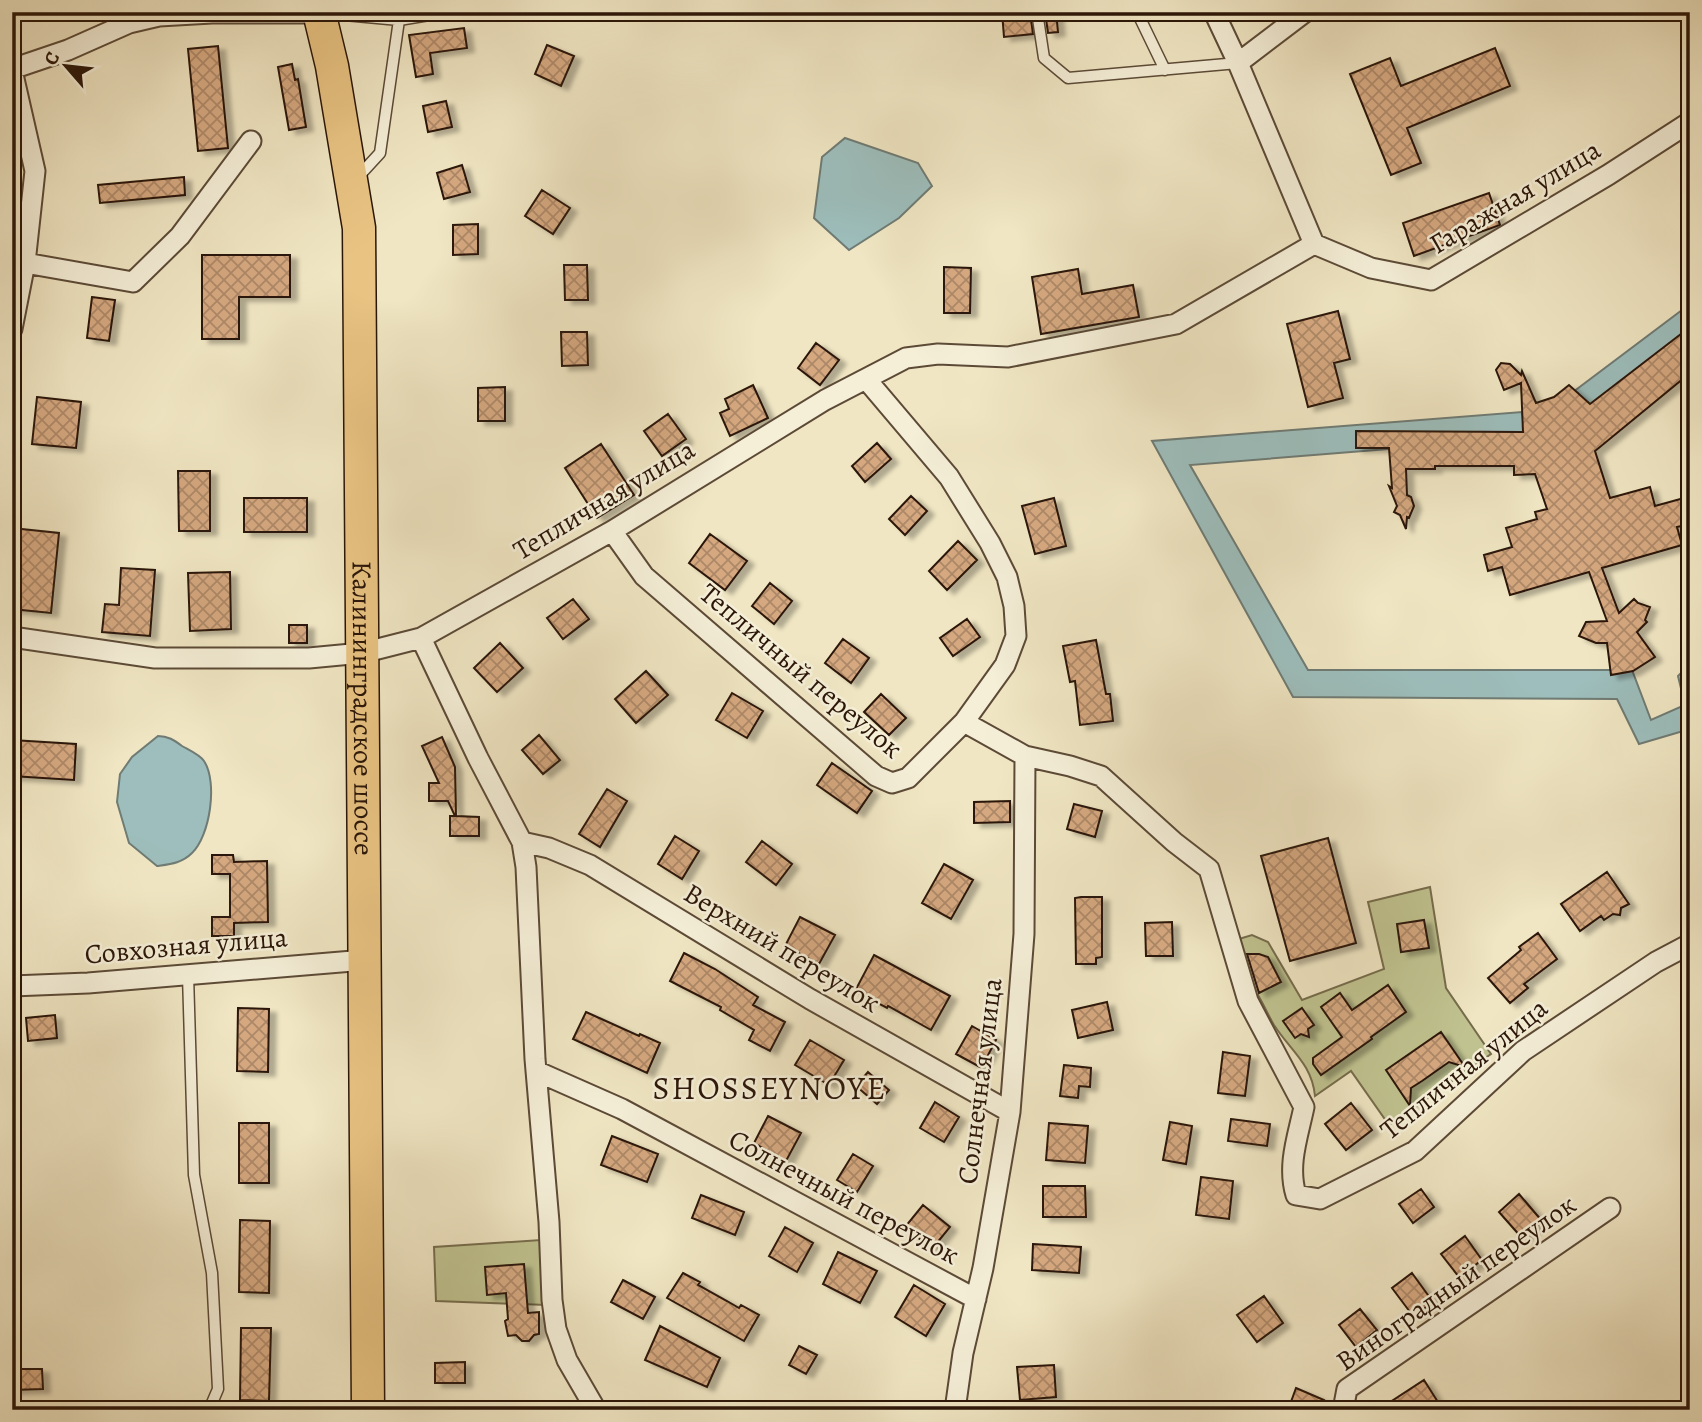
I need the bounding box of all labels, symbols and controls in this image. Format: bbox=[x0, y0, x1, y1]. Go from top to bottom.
north arrow bbox=[32, 32, 102, 102]
text: С bbox=[38, 47, 66, 70]
street label: Гаражная улица bbox=[1422, 131, 1608, 263]
street label: Тепличная улица bbox=[506, 431, 702, 569]
street label: Калининградское шоссе bbox=[343, 561, 383, 856]
street label: Тепличный переулок bbox=[691, 575, 911, 767]
street label: Верхний переулок bbox=[677, 874, 887, 1022]
street label: Совхозная улица bbox=[83, 918, 289, 974]
street label: Солнечная улица bbox=[949, 976, 1011, 1186]
street label: Тепличная улица bbox=[1372, 989, 1556, 1149]
district label: SHOSSEYNOYE bbox=[653, 1066, 887, 1110]
street label: Солнечный переулок bbox=[722, 1120, 966, 1274]
street label: Виноградный переулок bbox=[1328, 1186, 1584, 1380]

